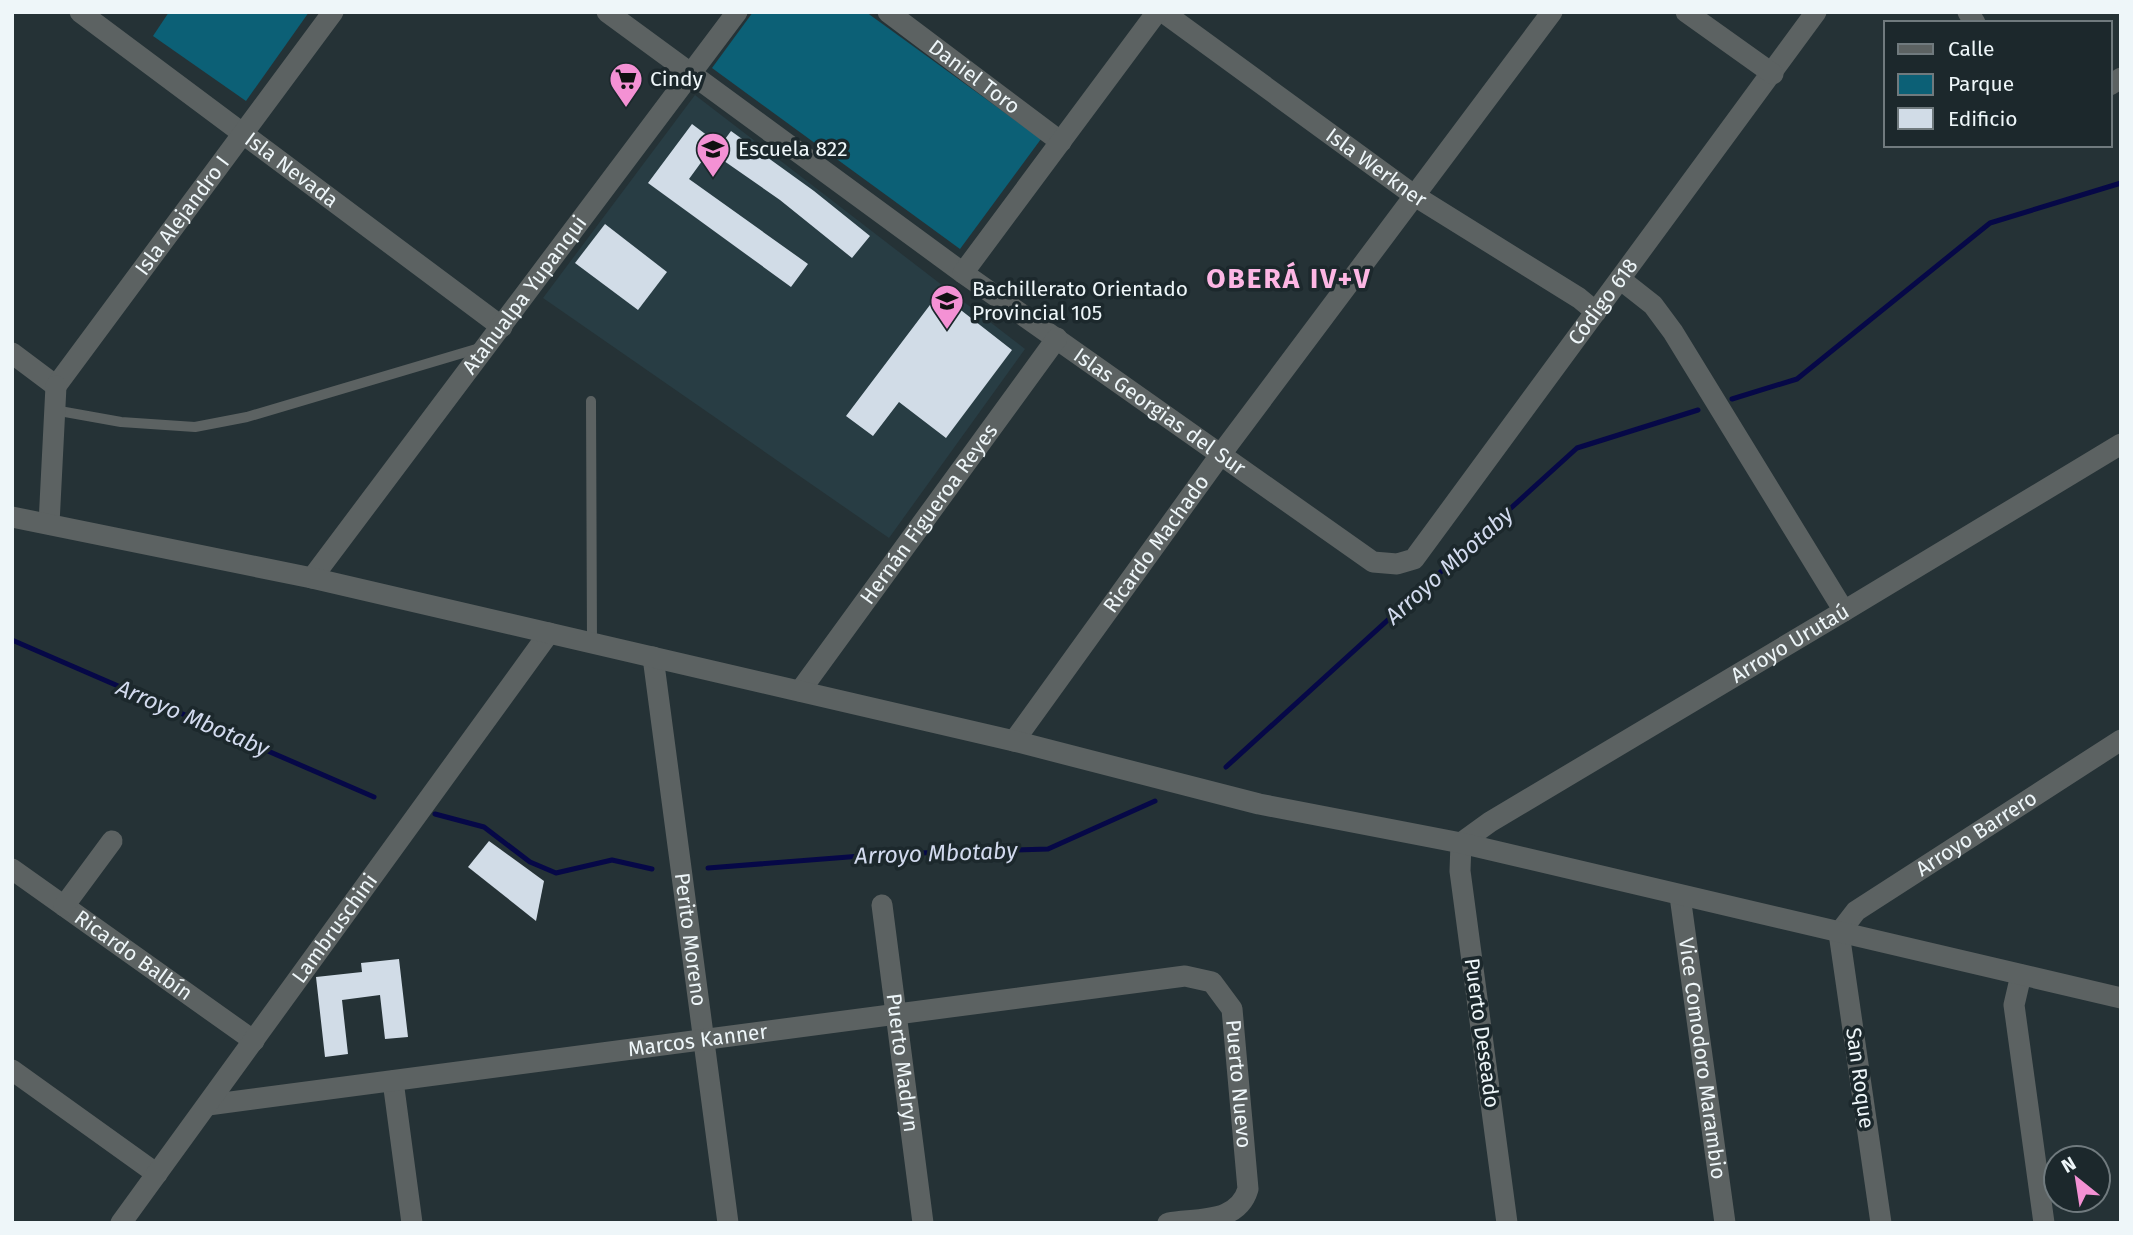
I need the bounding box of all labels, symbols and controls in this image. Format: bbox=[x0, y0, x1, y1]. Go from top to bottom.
legend bbox=[1884, 21, 2112, 147]
street label: Daniel Toro bbox=[923, 34, 1025, 120]
text: Calle bbox=[1948, 36, 1994, 62]
supermarket icon: Cindy bbox=[607, 60, 645, 109]
place label: Cindy bbox=[650, 66, 704, 92]
text: Parque bbox=[1948, 71, 2014, 97]
text: Edificio bbox=[1948, 106, 2018, 132]
street label: Isla Werkner bbox=[1321, 122, 1431, 213]
street label: Isla Nevada bbox=[240, 127, 344, 213]
school or university icon: Escuela 822 bbox=[694, 130, 732, 179]
place label: Escuela 822 bbox=[738, 136, 848, 162]
street label: Isla Alejandro I bbox=[129, 151, 235, 281]
street label: Atahualpa Yupanqui bbox=[457, 210, 592, 379]
street label: Código 618 bbox=[1563, 253, 1643, 350]
district label: OBERÁ IV+V bbox=[1206, 261, 1372, 295]
place label: Bachillerato Orientado Provincial 105 bbox=[972, 276, 1188, 326]
school or university icon: Bachillerato Orientado Provincial 105 bbox=[928, 282, 966, 331]
street label: Islas Georgias del Sur bbox=[1069, 342, 1251, 481]
street label: Hernán Figueroa Reyes bbox=[854, 418, 1003, 609]
street label: Ricardo Machado bbox=[1098, 470, 1215, 618]
water label: Arroyo Mbotaby bbox=[1378, 500, 1520, 631]
street label: Arroyo Urutaú bbox=[1726, 598, 1854, 689]
water label: Arroyo Mbotaby bbox=[112, 673, 274, 763]
street label: Arroyo Barrero bbox=[1911, 785, 2042, 882]
water label: Arroyo Mbotaby bbox=[853, 836, 1019, 870]
street label: Lambruschini bbox=[286, 869, 383, 988]
street label: Perito Moreno bbox=[669, 871, 712, 1008]
street label: Ricardo Balbín bbox=[69, 905, 198, 1006]
street label: Vice Comodoro Marambio bbox=[1673, 936, 1732, 1181]
street label: Puerto Deseado bbox=[1459, 957, 1505, 1109]
street label: Puerto Madryn bbox=[881, 992, 924, 1134]
street label: Marcos Kanner bbox=[626, 1018, 769, 1062]
street label: Puerto Nuevo bbox=[1220, 1019, 1257, 1149]
street label: San Roque bbox=[1840, 1026, 1880, 1130]
north arrow bbox=[2042, 1144, 2112, 1214]
text: N bbox=[2058, 1152, 2080, 1178]

